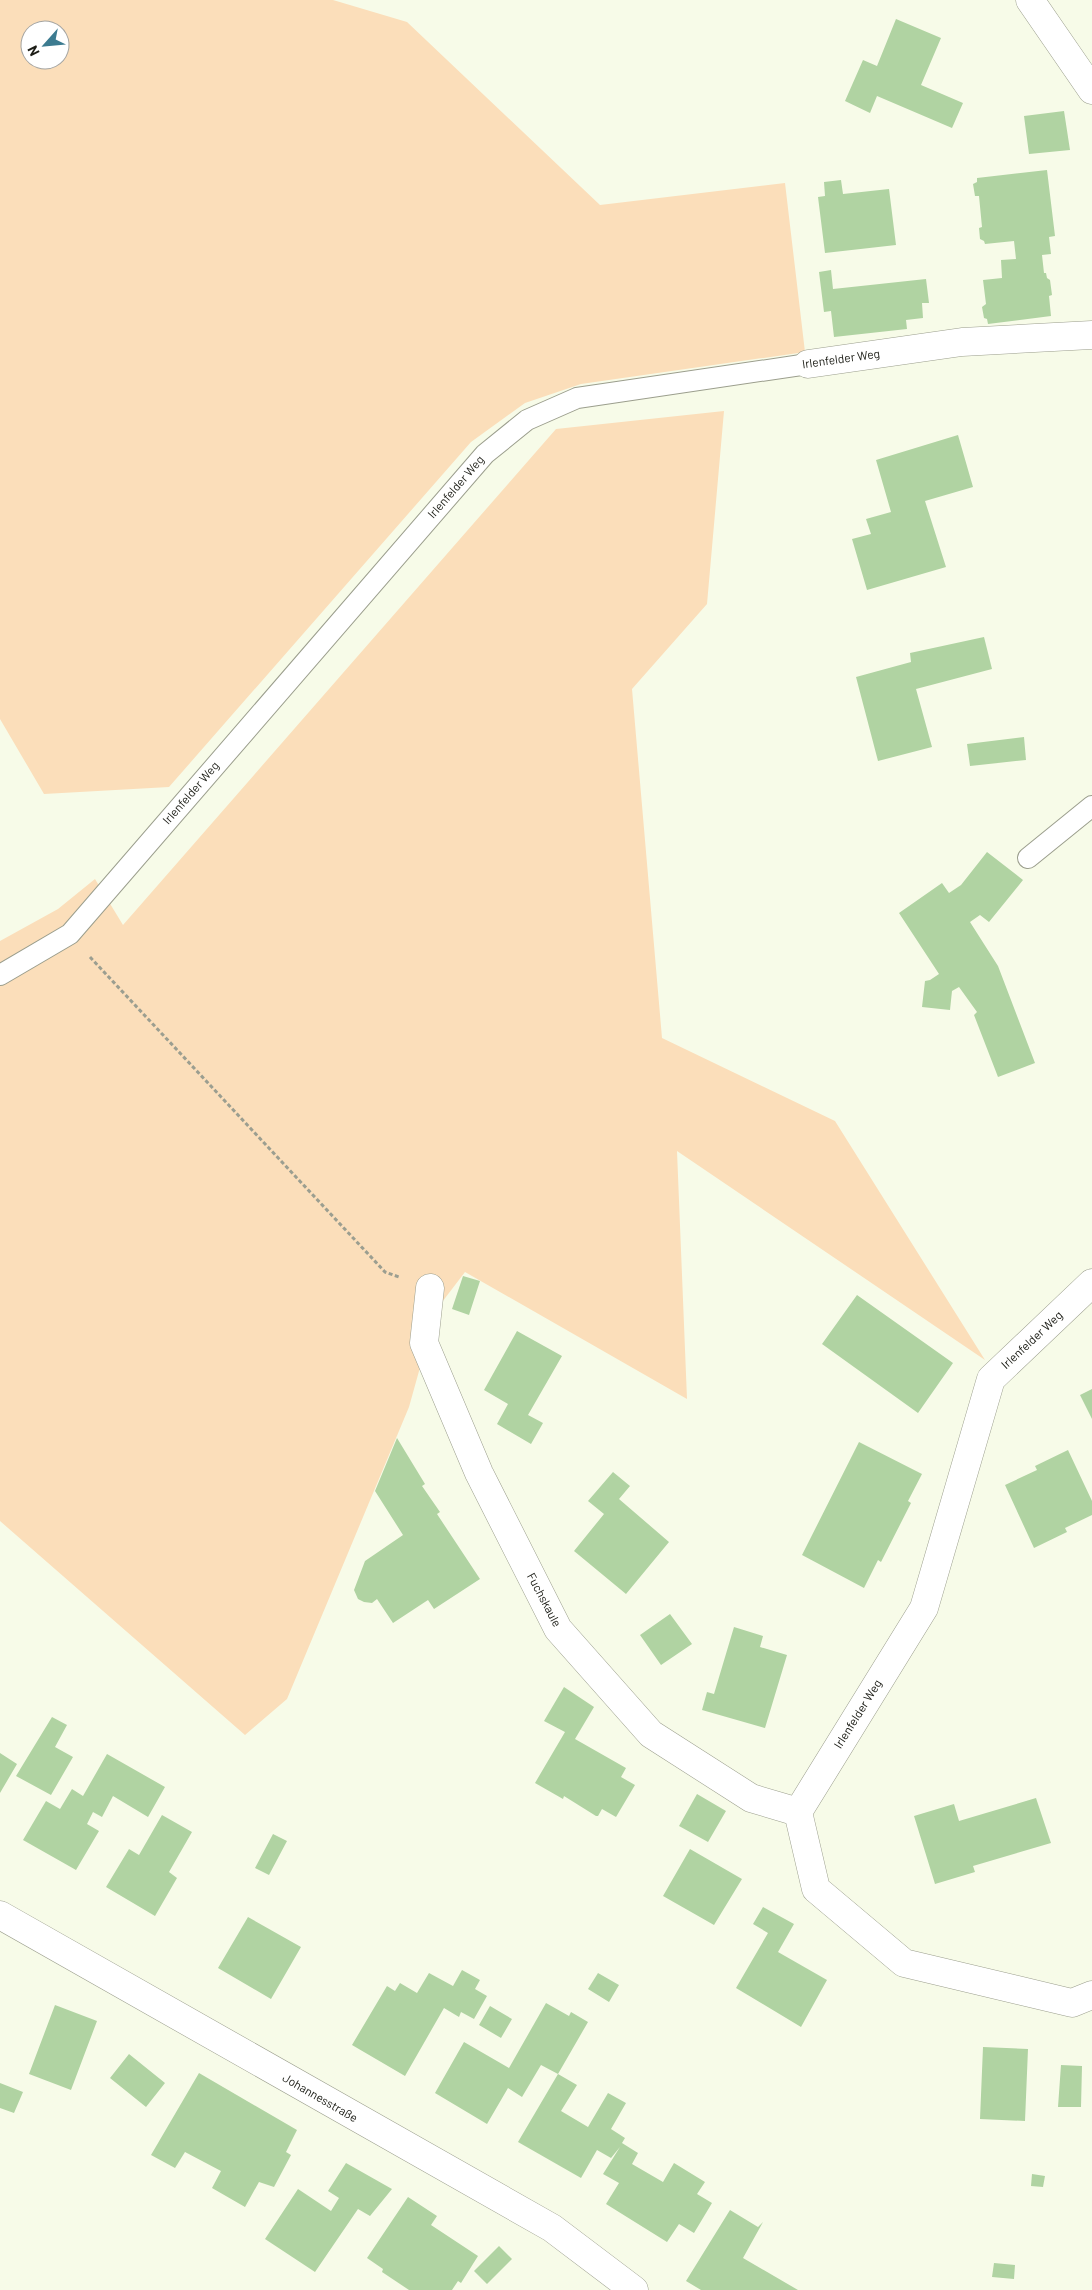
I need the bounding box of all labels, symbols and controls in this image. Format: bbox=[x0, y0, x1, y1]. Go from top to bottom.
north arrow bbox=[20, 20, 70, 70]
text: N bbox=[23, 43, 43, 59]
street label: Irlenfelder Weg bbox=[801, 346, 881, 370]
street label: Irlenfelder Weg bbox=[424, 452, 486, 521]
street label: Irlenfelder Weg bbox=[159, 758, 221, 827]
street label: Irlenfelder Weg bbox=[998, 1307, 1065, 1371]
street label: Fuchskaule bbox=[525, 1570, 565, 1629]
street label: Irlenfelder Weg bbox=[830, 1676, 884, 1750]
street label: Johannesstraße bbox=[280, 2070, 361, 2124]

